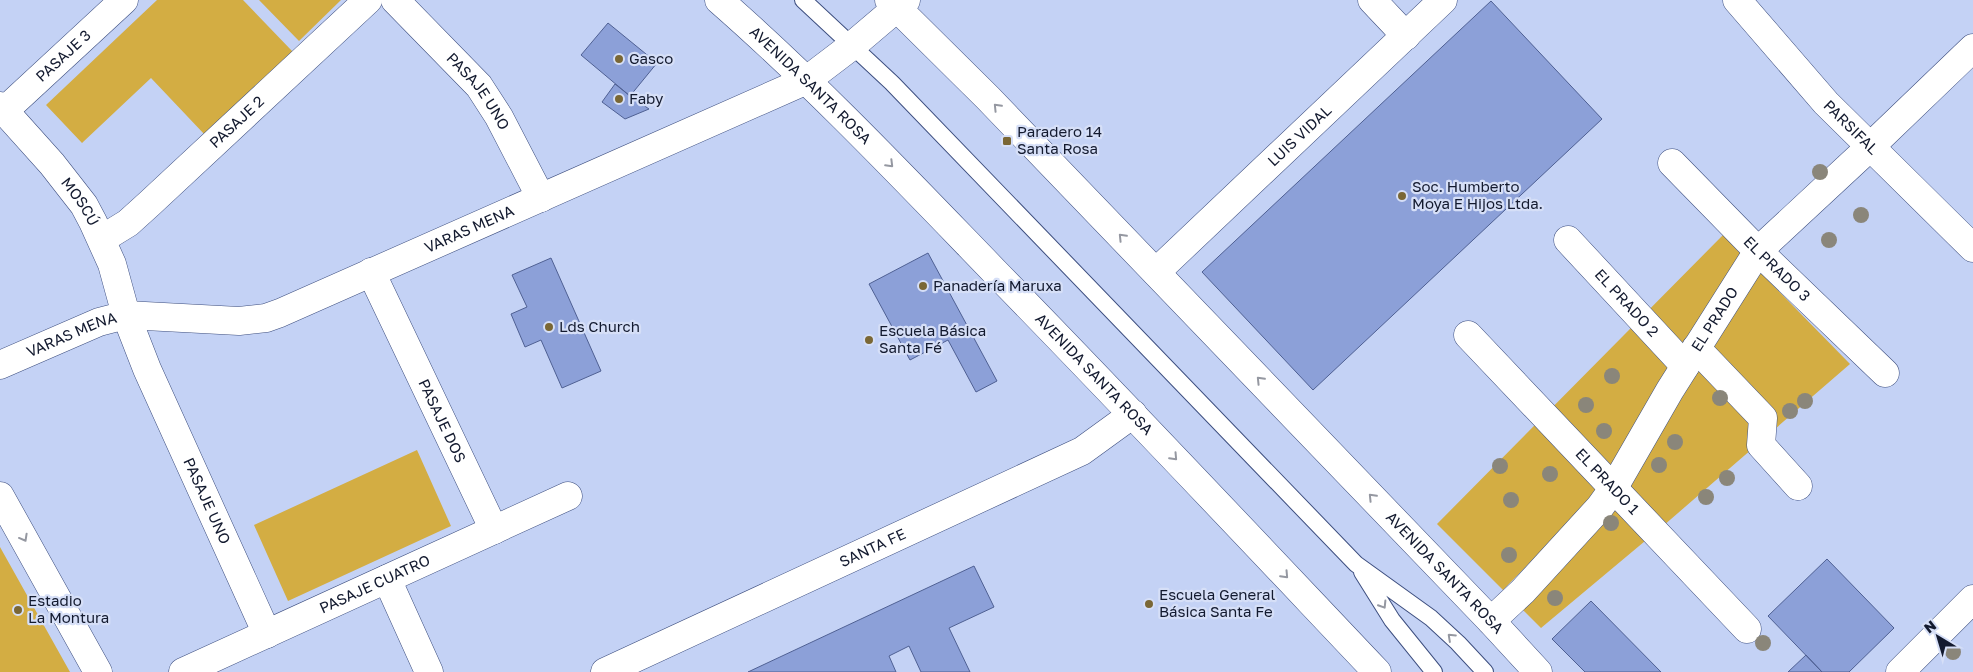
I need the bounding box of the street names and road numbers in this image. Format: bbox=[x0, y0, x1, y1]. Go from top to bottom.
street label: AVENIDA SANTA ROSA bbox=[746, 22, 875, 147]
street label: PASAJE 3 bbox=[32, 25, 94, 85]
street label: PASAJE UNO bbox=[443, 48, 514, 133]
street label: PASAJE 2 bbox=[205, 92, 267, 151]
street label: PARSIFAL bbox=[1820, 96, 1883, 158]
street label: LUIS VIDAL bbox=[1264, 100, 1335, 169]
street label: MOSCÚ bbox=[58, 173, 103, 229]
street label: VARAS MENA bbox=[421, 201, 516, 256]
street label: EL PRADO 3 bbox=[1740, 232, 1815, 304]
street label: EL PRADO 2 bbox=[1592, 265, 1663, 340]
street label: EL PRADO bbox=[1687, 283, 1741, 354]
street label: VARAS MENA bbox=[24, 308, 118, 360]
street label: AVENIDA SANTA ROSA bbox=[1032, 309, 1157, 438]
street label: PASAJE DOS bbox=[415, 376, 471, 465]
street label: EL PRADO 1 bbox=[1572, 444, 1643, 518]
street label: PASAJE UNO bbox=[180, 455, 235, 547]
street label: AVENIDA SANTA ROSA bbox=[1383, 508, 1508, 637]
street label: SANTA FE bbox=[836, 524, 908, 570]
street label: PASAJE CUATRO bbox=[316, 550, 433, 616]

